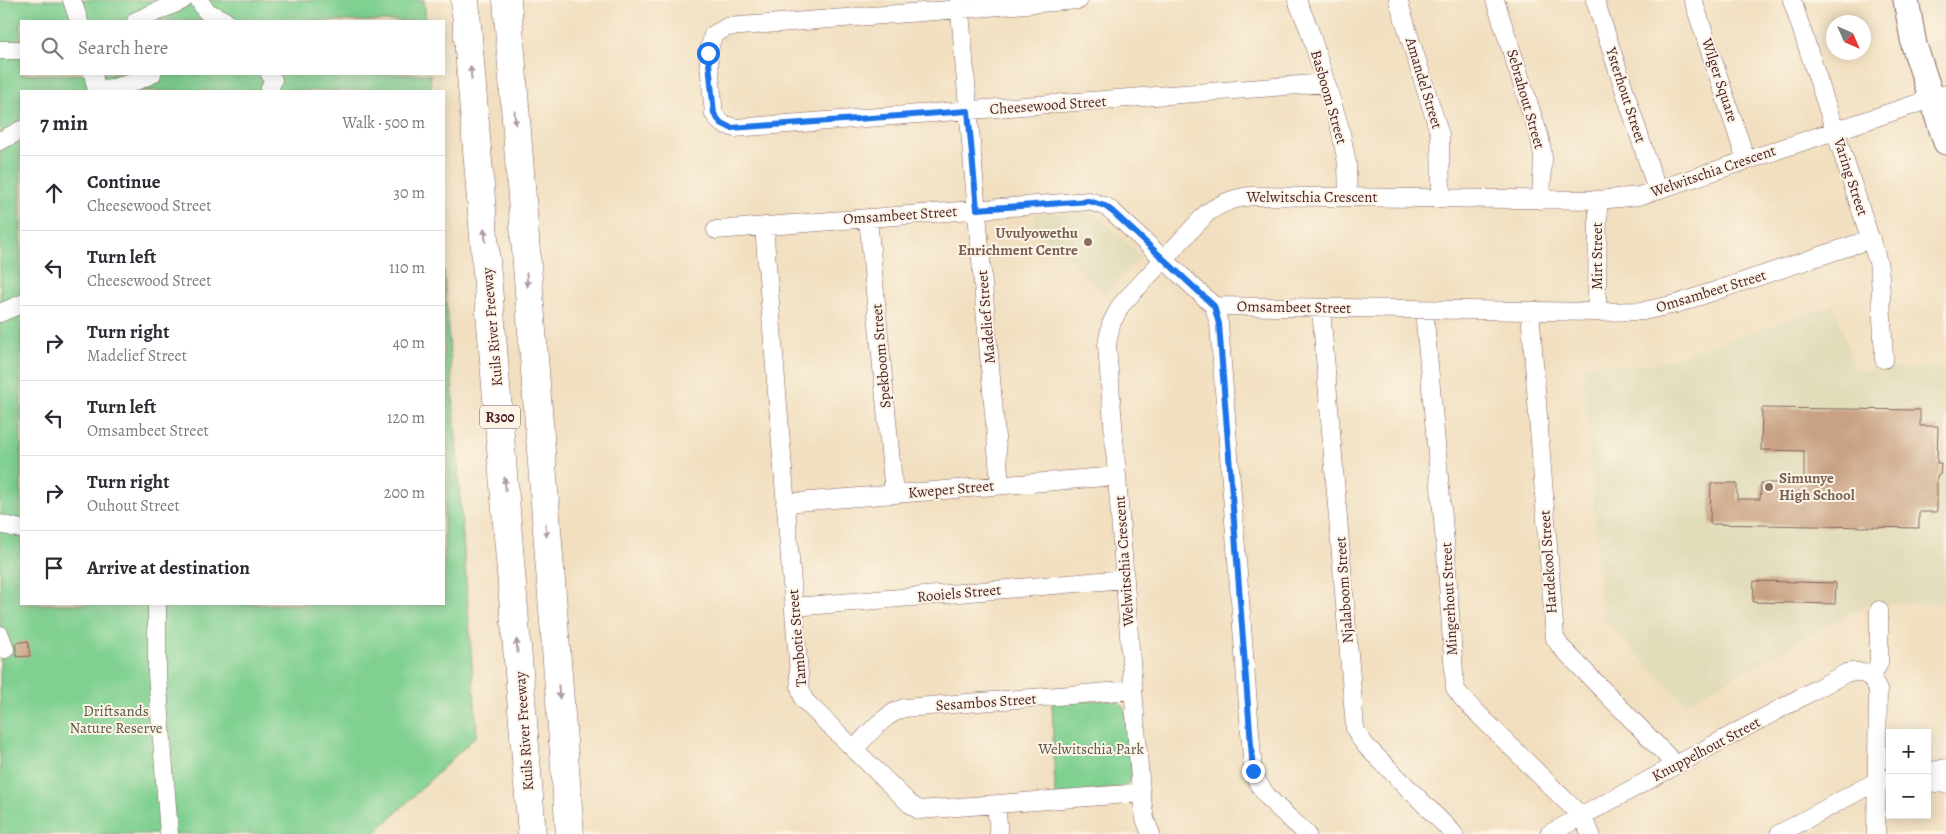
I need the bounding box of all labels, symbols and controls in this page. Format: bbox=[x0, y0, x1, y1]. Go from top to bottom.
north arrow bbox=[1826, 15, 1871, 60]
search box bbox=[20, 20, 445, 75]
icon: search bbox=[38, 34, 66, 62]
street label: Amandel Street bbox=[1400, 34, 1447, 131]
text: Search here bbox=[78, 35, 168, 61]
street label: Wilger Square bbox=[1697, 35, 1743, 125]
route start bbox=[697, 42, 720, 65]
street label: Ysterhout Street bbox=[1601, 44, 1651, 145]
street label: Sebrahout Street bbox=[1502, 47, 1550, 151]
street label: Basboom Street bbox=[1306, 48, 1352, 146]
one-way arrow bbox=[467, 64, 475, 80]
street label: Cheesewood Street bbox=[989, 91, 1107, 119]
text: 7 min bbox=[40, 109, 88, 137]
one-way arrow bbox=[512, 111, 520, 127]
text: Walk · 500 m bbox=[342, 112, 425, 134]
street label: Varing Street bbox=[1829, 135, 1873, 218]
street label: Welwitschia Crescent bbox=[1647, 140, 1778, 202]
text: Continue bbox=[87, 169, 161, 195]
icon: ahead bbox=[40, 179, 68, 207]
text: 30 m bbox=[393, 182, 425, 204]
street label: Welwitschia Crescent bbox=[1245, 187, 1378, 207]
text: Cheesewood Street bbox=[87, 195, 212, 217]
street label: Omsambeet Street bbox=[842, 201, 958, 229]
street label: Mirt Street bbox=[1587, 222, 1607, 290]
place label: Uvulyowethu Enrichment Centre bbox=[958, 223, 1079, 260]
one-way arrow bbox=[480, 226, 488, 242]
marker: Uvulyowethu Enrichment Centre bbox=[1082, 236, 1094, 248]
text: Turn left bbox=[87, 244, 156, 270]
icon: left bbox=[40, 254, 68, 282]
text: 110 m bbox=[389, 257, 425, 279]
street label: Omsambeet Street bbox=[1653, 265, 1769, 317]
street label: Kuils River Freeway bbox=[477, 266, 507, 387]
street label: Madelief Street bbox=[972, 269, 1000, 365]
text: Cheesewood Street bbox=[87, 270, 212, 292]
one-way arrow bbox=[524, 273, 532, 289]
street label: Omsambeet Street bbox=[1237, 296, 1351, 318]
street label: Spekboom Street bbox=[866, 303, 896, 409]
text: Turn right bbox=[87, 319, 169, 345]
icon: right bbox=[40, 329, 68, 357]
text: 40 m bbox=[393, 332, 425, 354]
text: Madelief Street bbox=[87, 345, 187, 367]
text: Turn left bbox=[87, 394, 156, 420]
icon: left bbox=[40, 404, 68, 432]
road number: R300 bbox=[480, 406, 520, 428]
text: 120 m bbox=[387, 407, 425, 429]
text: Omsambeet Street bbox=[87, 420, 209, 442]
place label: Simunye High School bbox=[1779, 468, 1855, 505]
text: Turn right bbox=[87, 469, 169, 495]
street label: Kweper Street bbox=[907, 475, 995, 503]
one-way arrow bbox=[501, 476, 509, 492]
icon: right bbox=[40, 479, 68, 507]
marker: Simunye High School bbox=[1763, 481, 1775, 493]
text: 200 m bbox=[384, 482, 425, 504]
text: Ouhout Street bbox=[87, 495, 180, 517]
street label: Welwitschia Crescent bbox=[1109, 495, 1139, 628]
street label: Hardekool Street bbox=[1534, 509, 1562, 615]
one-way arrow bbox=[542, 522, 550, 538]
street label: Njalaboom Street bbox=[1330, 536, 1358, 644]
street label: Mingerhout Street bbox=[1436, 542, 1462, 656]
icon: arrive bbox=[40, 554, 68, 582]
text: Arrive at destination bbox=[87, 555, 250, 581]
street label: Rooiels Street bbox=[916, 579, 1002, 607]
street label: Tambotie Street bbox=[783, 588, 811, 688]
one-way arrow bbox=[513, 638, 521, 654]
street label: Kuils River Freeway bbox=[510, 670, 538, 791]
one-way arrow bbox=[555, 684, 563, 700]
street label: Sesambos Street bbox=[935, 689, 1037, 715]
park label: Driftsands Nature Reserve bbox=[69, 701, 163, 738]
street label: Knuppelhout Street bbox=[1648, 712, 1764, 786]
map controls bbox=[1886, 729, 1931, 819]
button: + bbox=[1886, 729, 1931, 774]
park label: Welwitschia Park bbox=[1037, 739, 1144, 759]
route end bbox=[1242, 760, 1265, 783]
button: − bbox=[1886, 774, 1931, 819]

